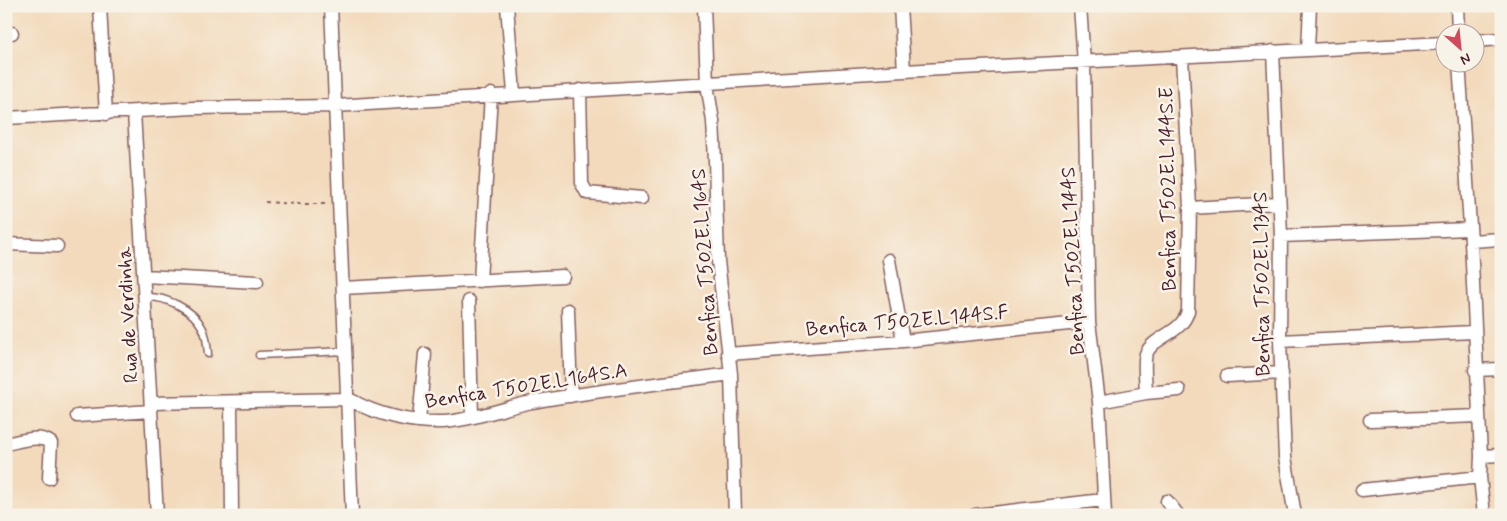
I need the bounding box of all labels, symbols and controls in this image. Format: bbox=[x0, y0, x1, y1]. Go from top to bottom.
north arrow bbox=[1434, 22, 1484, 72]
text: N bbox=[1457, 49, 1474, 69]
street label: Benfica T502E.L144S.E bbox=[1153, 87, 1184, 291]
street label: Benfica T502E.L144S bbox=[1055, 166, 1092, 356]
street label: Benfica T502E.L164S bbox=[685, 167, 726, 356]
street label: Benfica T502E.L134S bbox=[1247, 191, 1278, 377]
street label: Rua de Verdinha bbox=[111, 245, 146, 384]
street label: Benfica T502E.L144S.F bbox=[805, 299, 1010, 344]
street label: Benfica T502E.L164S.A bbox=[423, 357, 629, 416]

